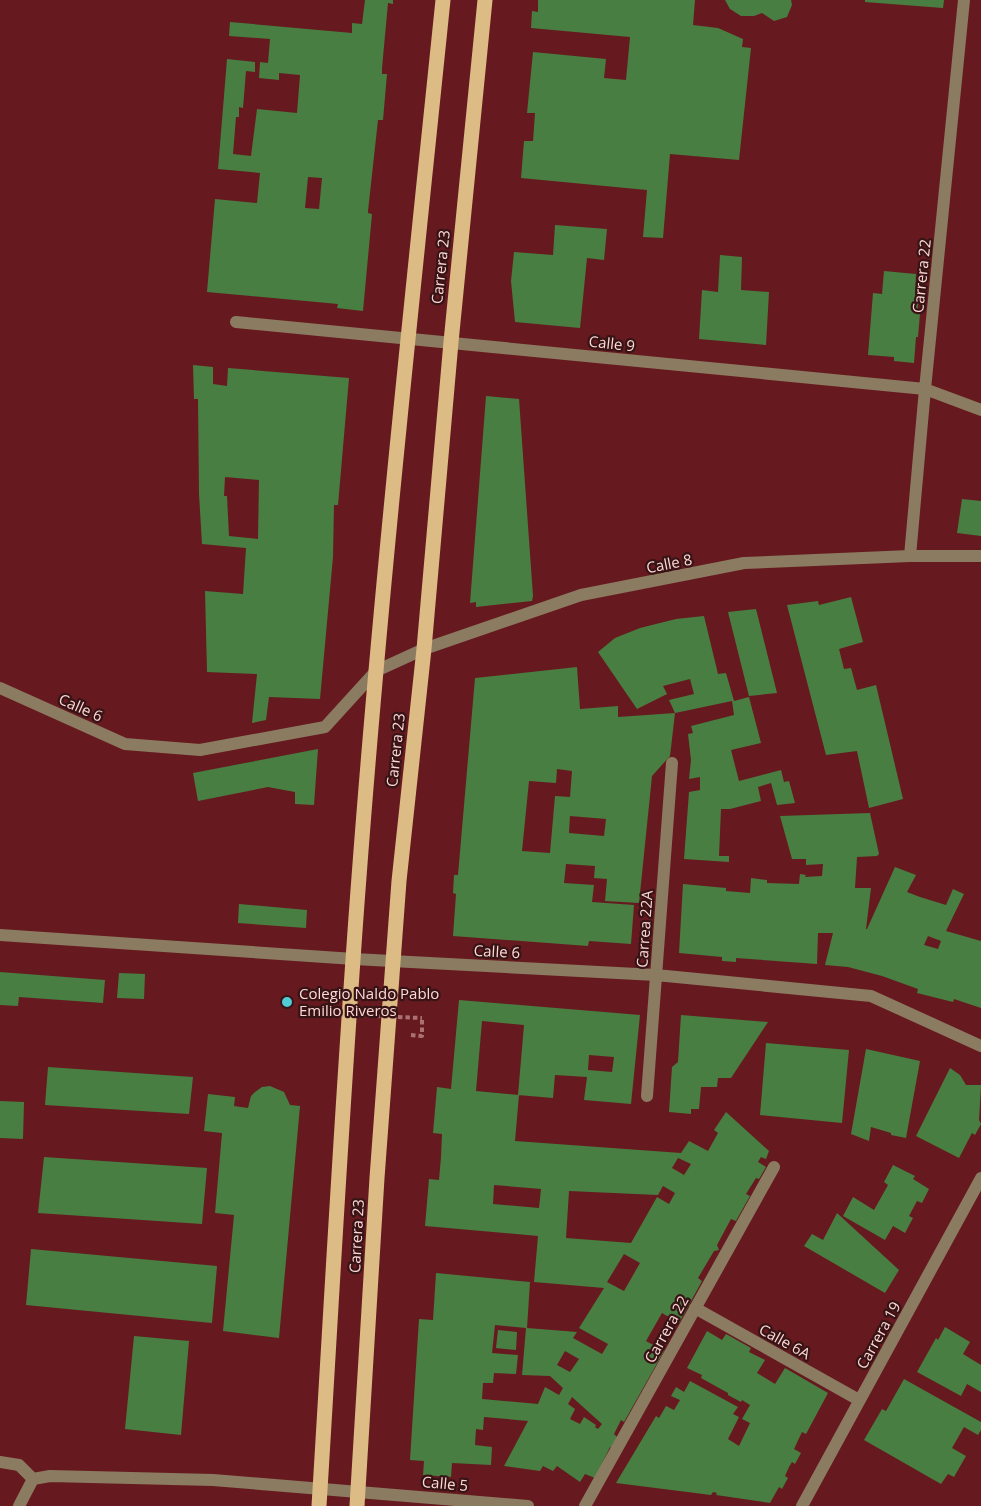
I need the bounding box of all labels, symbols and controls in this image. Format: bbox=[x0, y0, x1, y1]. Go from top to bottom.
street label: Carrera 23 bbox=[426, 229, 454, 305]
street label: Carrera 22 bbox=[907, 238, 935, 314]
street label: Calle 9 bbox=[588, 331, 636, 355]
street label: Calle 8 bbox=[644, 549, 694, 577]
street label: Calle 6 bbox=[56, 688, 106, 726]
street label: Carrera 23 bbox=[381, 712, 409, 788]
street label: Carrea 22A bbox=[631, 889, 657, 968]
street label: Calle 6 bbox=[473, 940, 521, 962]
place label: Colegio Naldo Pablo Emilio Riveros bbox=[299, 983, 439, 1020]
marker: Colegio Naldo Pablo Emilio Riveros bbox=[280, 995, 294, 1009]
street label: Carrera 23 bbox=[344, 1199, 368, 1273]
street label: Carrera 22 bbox=[639, 1292, 693, 1366]
street label: Carrera 19 bbox=[851, 1298, 905, 1372]
street label: Calle 6A bbox=[756, 1319, 815, 1364]
street label: Calle 5 bbox=[421, 1471, 469, 1495]

